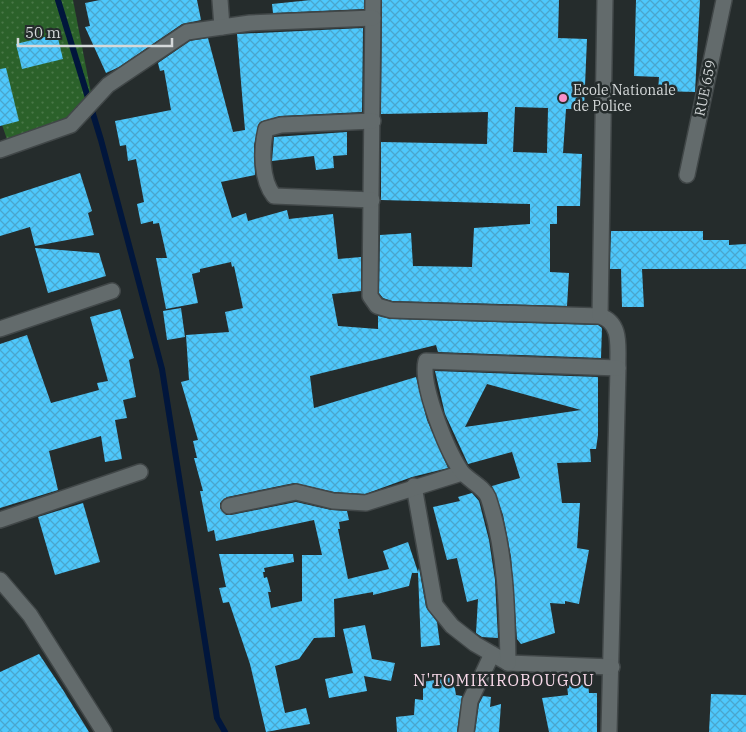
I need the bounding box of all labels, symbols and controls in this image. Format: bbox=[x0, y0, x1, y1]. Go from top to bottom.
scale bar bbox=[18, 15, 171, 47]
text: 50 m bbox=[25, 23, 61, 42]
street label: RUE 659 bbox=[690, 58, 720, 118]
place label: Ecole Nationale de Police bbox=[573, 81, 676, 115]
marker: Ecole Nationale de Police bbox=[557, 92, 569, 104]
district label: N'TOMIKIROBOUGOU bbox=[413, 670, 595, 690]

